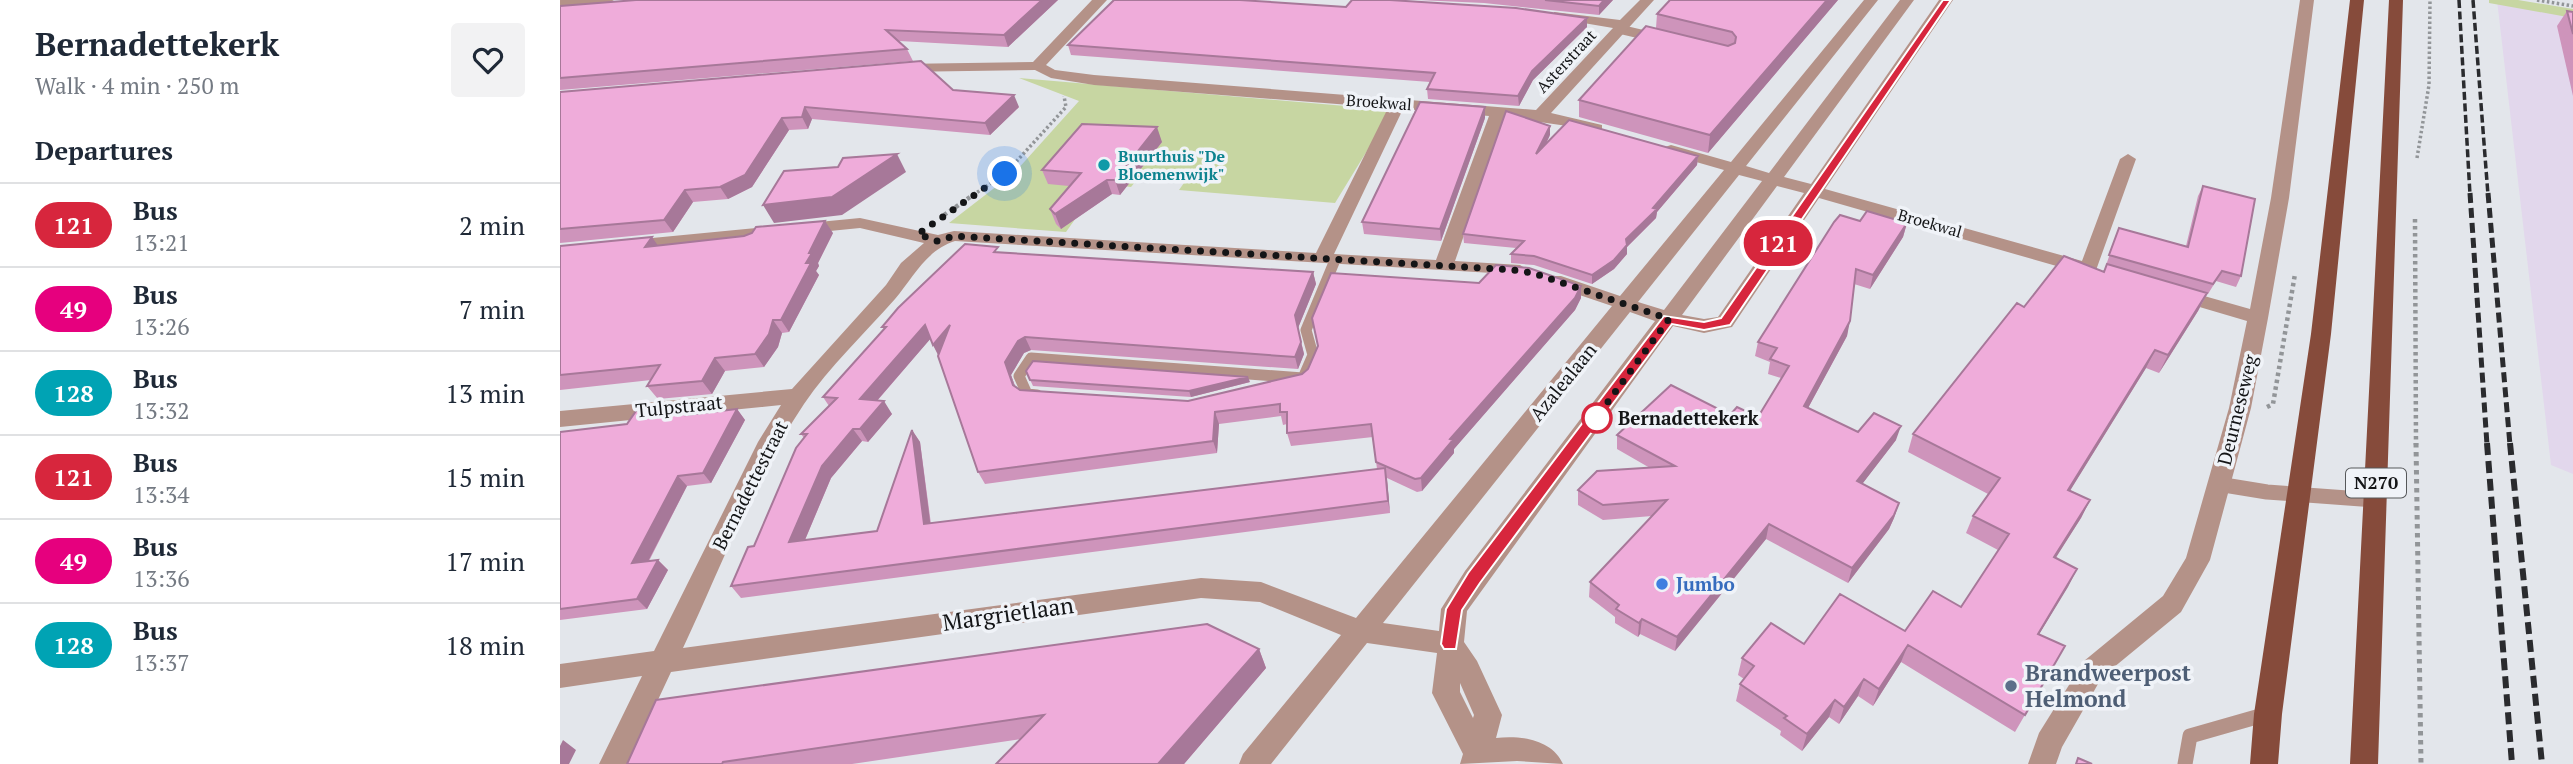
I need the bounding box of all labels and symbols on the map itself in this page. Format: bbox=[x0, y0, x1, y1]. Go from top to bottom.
street label: Asterstraat bbox=[1531, 25, 1601, 97]
street label: Broekwal bbox=[1345, 89, 1413, 115]
place label: Buurthuis "De Bloemenwijk" bbox=[1118, 145, 1225, 185]
your location bbox=[987, 156, 1022, 191]
marker: Buurthuis "De Bloemenwijk" bbox=[1096, 157, 1112, 173]
street label: Broekwal bbox=[1895, 203, 1965, 243]
line badge: 121 bbox=[1738, 220, 1818, 266]
street label: Azalealaan bbox=[1524, 338, 1602, 426]
street label: Deurneseweg bbox=[2211, 351, 2263, 468]
street label: Tulpstraat bbox=[634, 389, 724, 423]
marker: Bernadettekerk bbox=[1582, 403, 1612, 433]
place label: Bernadettekerk bbox=[1618, 405, 1760, 430]
street label: Bernadettestraat bbox=[706, 416, 793, 554]
road number: N270 bbox=[2346, 468, 2406, 498]
place label: Jumbo bbox=[1676, 571, 1735, 596]
marker: Jumbo bbox=[1654, 576, 1670, 592]
street label: Margrietlaan bbox=[940, 589, 1076, 638]
place label: Brandweerpost Helmond bbox=[2025, 657, 2191, 714]
marker: Brandweerpost Helmond bbox=[2003, 678, 2019, 694]

